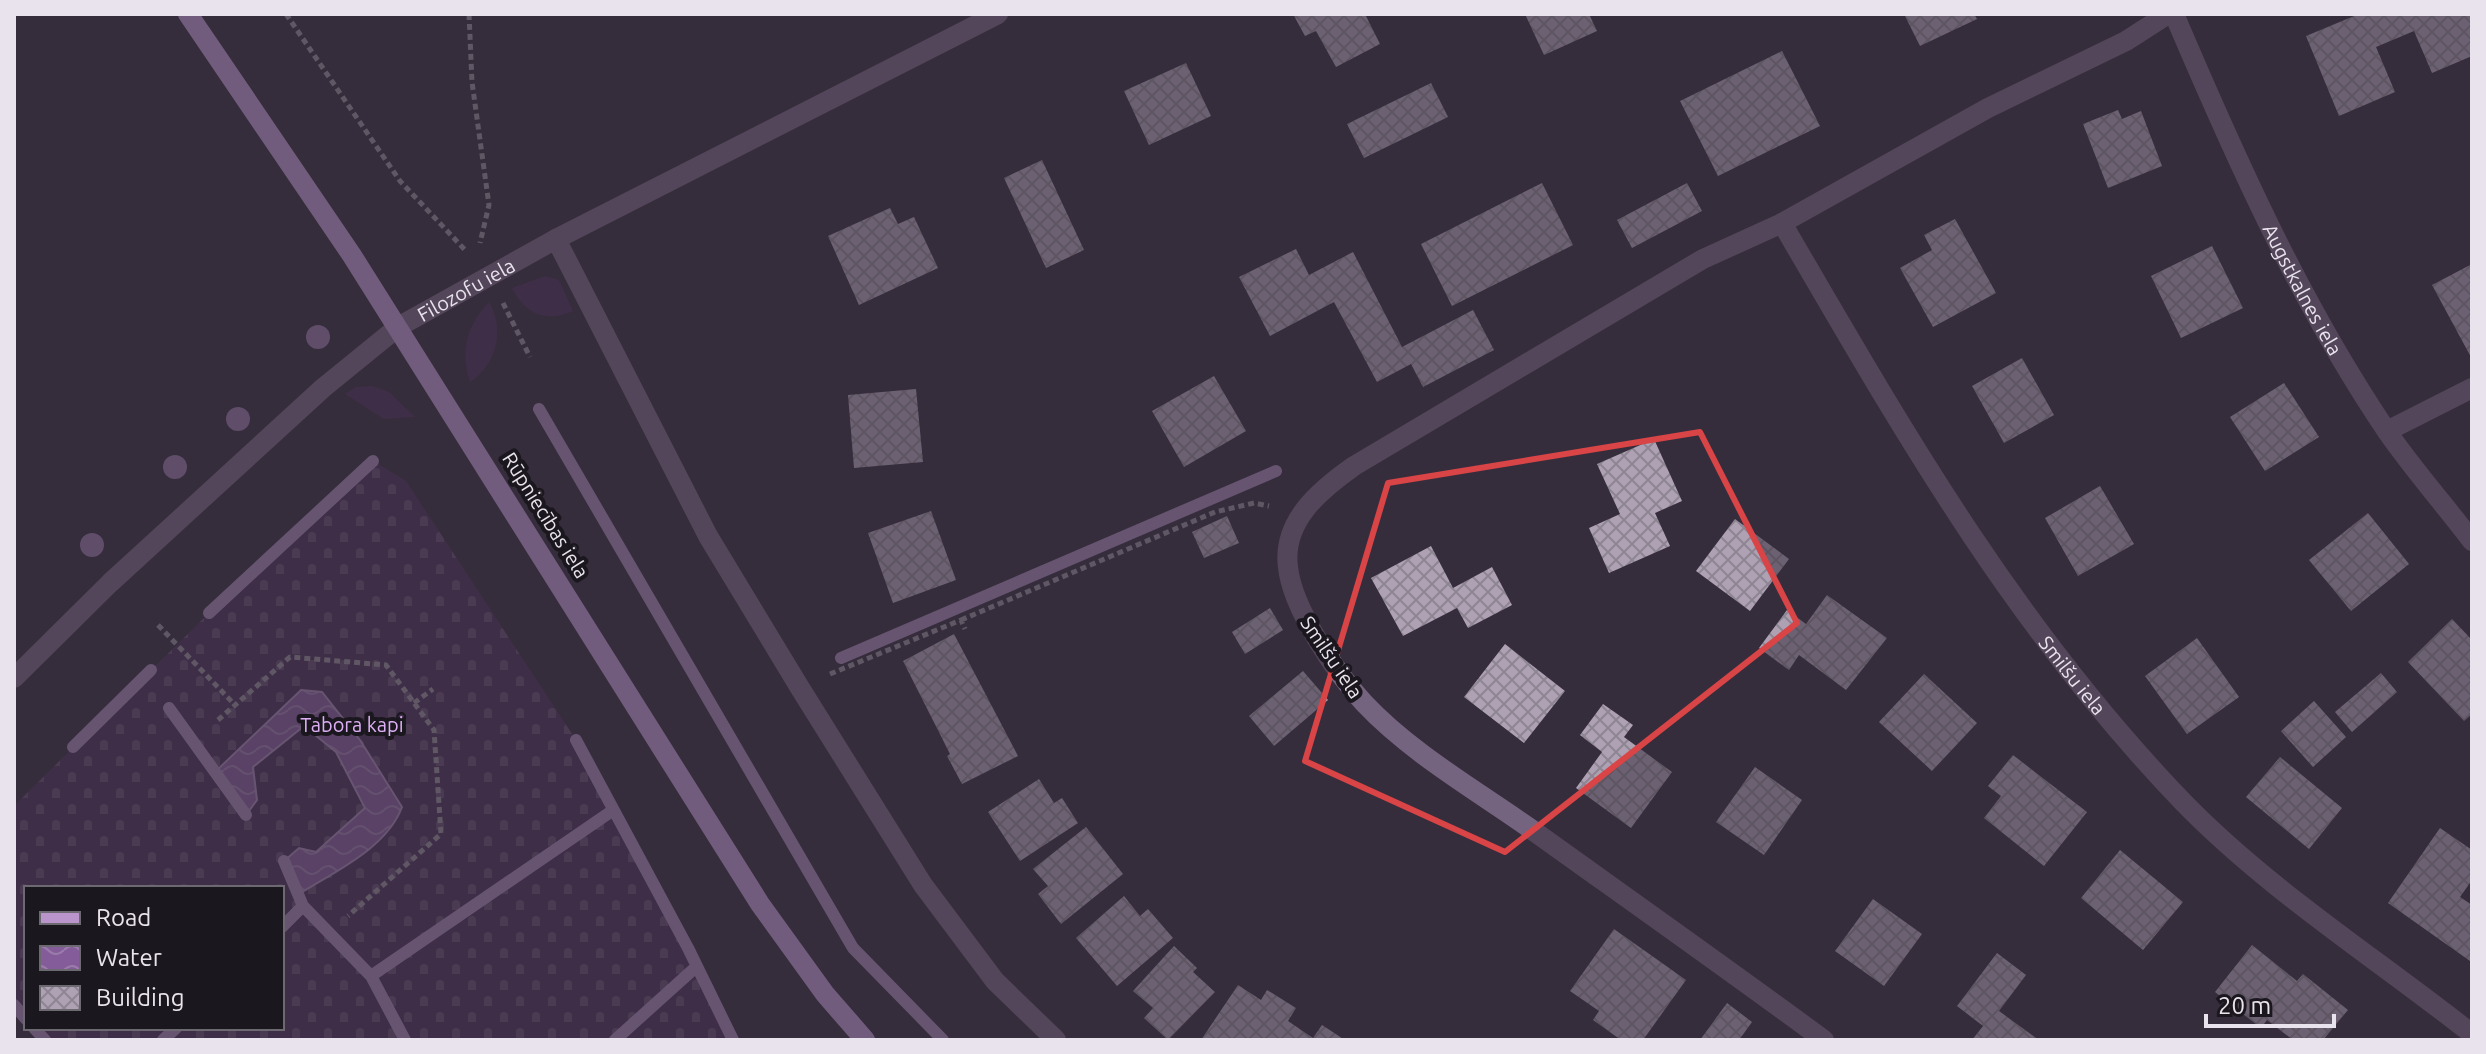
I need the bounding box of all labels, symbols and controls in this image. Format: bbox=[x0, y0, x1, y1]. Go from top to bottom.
street label: Augstkalnes iela bbox=[2259, 220, 2348, 359]
street label: Filozofu iela bbox=[413, 253, 518, 326]
street label: Rūpniecības iela bbox=[498, 448, 594, 582]
street label: Smilšu iela bbox=[1296, 612, 1368, 702]
street label: Smilšu iela bbox=[2035, 631, 2111, 719]
park label: Tabora kapi bbox=[300, 713, 404, 736]
legend bbox=[24, 886, 284, 1030]
text: Road bbox=[96, 904, 151, 931]
text: Water bbox=[96, 944, 162, 971]
scale bar bbox=[2206, 978, 2334, 1028]
text: Building bbox=[96, 984, 184, 1011]
text: 20 m bbox=[2218, 992, 2271, 1019]

